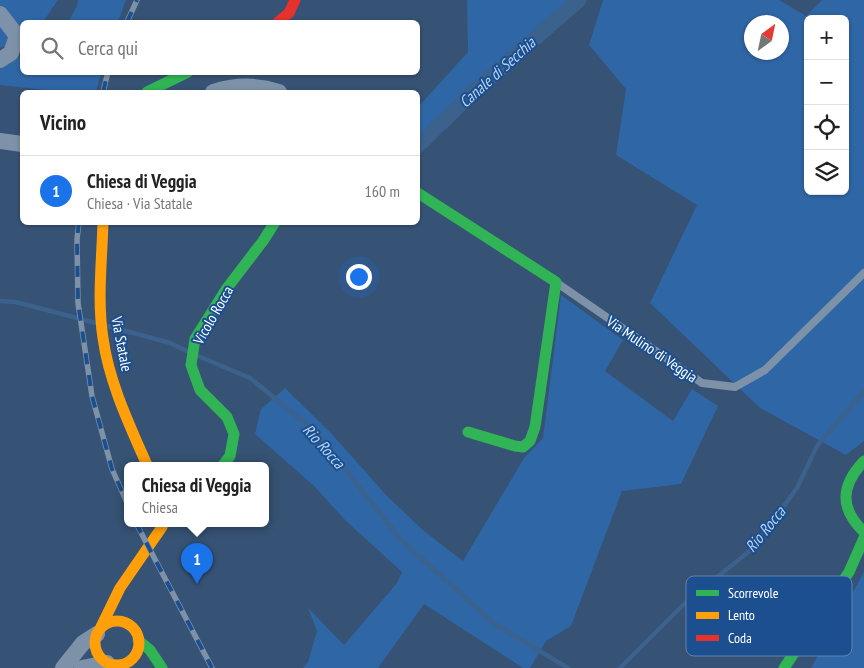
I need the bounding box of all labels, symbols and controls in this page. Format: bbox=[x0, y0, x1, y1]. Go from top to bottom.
north arrow bbox=[744, 15, 789, 60]
map controls bbox=[804, 15, 849, 195]
button: + bbox=[804, 15, 849, 60]
search box bbox=[20, 20, 420, 75]
water label: Canale di Secchia bbox=[455, 31, 540, 111]
icon: search bbox=[38, 34, 66, 62]
text: Cerca qui bbox=[78, 36, 138, 60]
button: − bbox=[804, 60, 849, 105]
button: locate bbox=[804, 105, 849, 150]
text: Vicino bbox=[40, 109, 86, 136]
button: layers bbox=[804, 150, 849, 195]
text: Chiesa di Veggia bbox=[87, 169, 197, 193]
text: 1 bbox=[52, 181, 60, 201]
text: 160 m bbox=[365, 181, 400, 201]
text: Chiesa · Via Statale bbox=[87, 193, 193, 213]
your location bbox=[346, 264, 372, 290]
street label: Vicolo Rocca bbox=[188, 282, 237, 349]
street label: Via Mulino di Veggia bbox=[602, 311, 701, 386]
street label: Via Statale bbox=[107, 314, 137, 373]
water label: Rio Rocca bbox=[299, 420, 350, 474]
popup bbox=[124, 462, 269, 527]
text: Chiesa di Veggia bbox=[142, 473, 251, 497]
text: Chiesa bbox=[142, 497, 178, 517]
water label: Rio Rocca bbox=[741, 501, 790, 556]
pin: 1 bbox=[181, 543, 213, 584]
legend bbox=[686, 576, 852, 656]
text: Scorrevole bbox=[728, 584, 779, 602]
text: Lento bbox=[728, 606, 755, 624]
text: Coda bbox=[728, 629, 752, 647]

